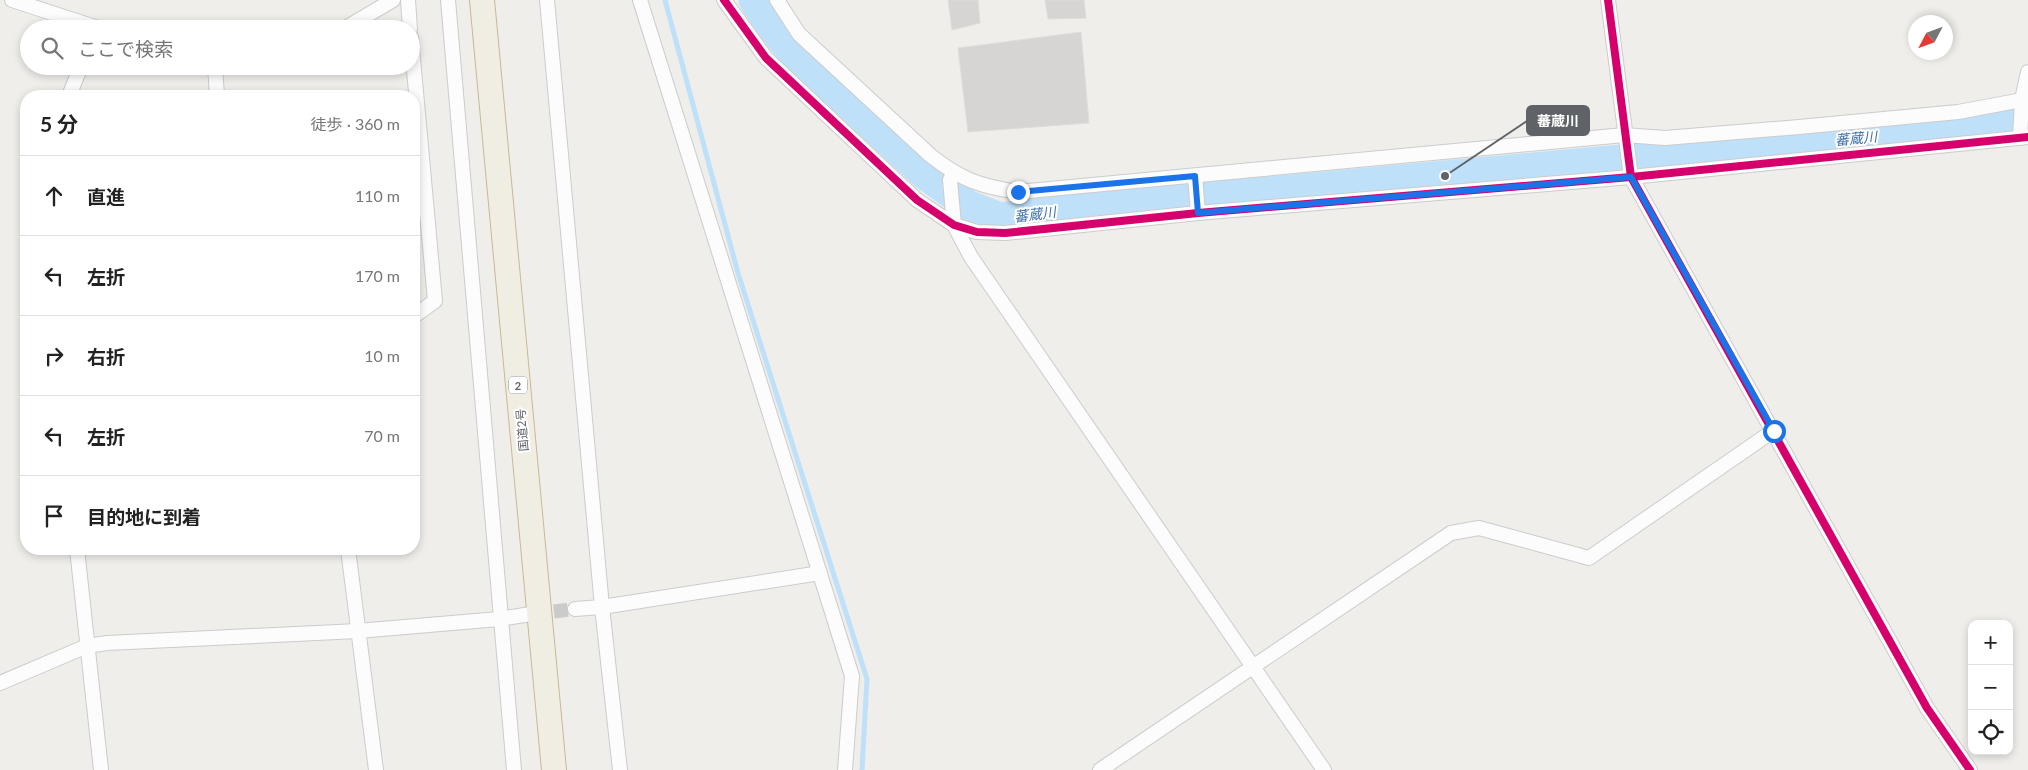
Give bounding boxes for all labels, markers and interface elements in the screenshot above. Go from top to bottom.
north arrow [1908,15,1953,60]
search box [20,20,420,75]
icon: search [38,34,66,62]
text: ここで検索 [78,37,173,60]
callout: 蕃蔵川 [1527,106,1589,135]
text: 5 分 [40,111,78,136]
text: 蕃蔵川 [1537,112,1579,129]
text: 徒歩 · 360 m [311,114,400,133]
water label: 蕃蔵川 [1834,128,1880,148]
route end [1007,181,1030,204]
icon: ahead [40,182,68,210]
text: 直進 [87,185,125,208]
text: 110 m [355,186,400,205]
water label: 蕃蔵川 [1013,203,1059,225]
icon: left [40,262,68,290]
text: 左折 [87,265,125,288]
text: 170 m [355,266,400,285]
icon: right [40,342,68,370]
text: 右折 [87,345,125,368]
text: 10 m [364,346,400,365]
road number: 2 [509,376,527,394]
street label: 国道2号 [513,408,531,452]
route start [1763,420,1786,443]
icon: left [40,422,68,450]
text: 左折 [87,425,125,448]
text: 70 m [364,426,400,445]
icon: arrive [40,502,68,530]
text: 目的地に到着 [87,505,201,528]
map controls [1968,620,2013,755]
button: + [1968,620,2013,665]
button: − [1968,665,2013,710]
button: locate [1968,710,2013,755]

